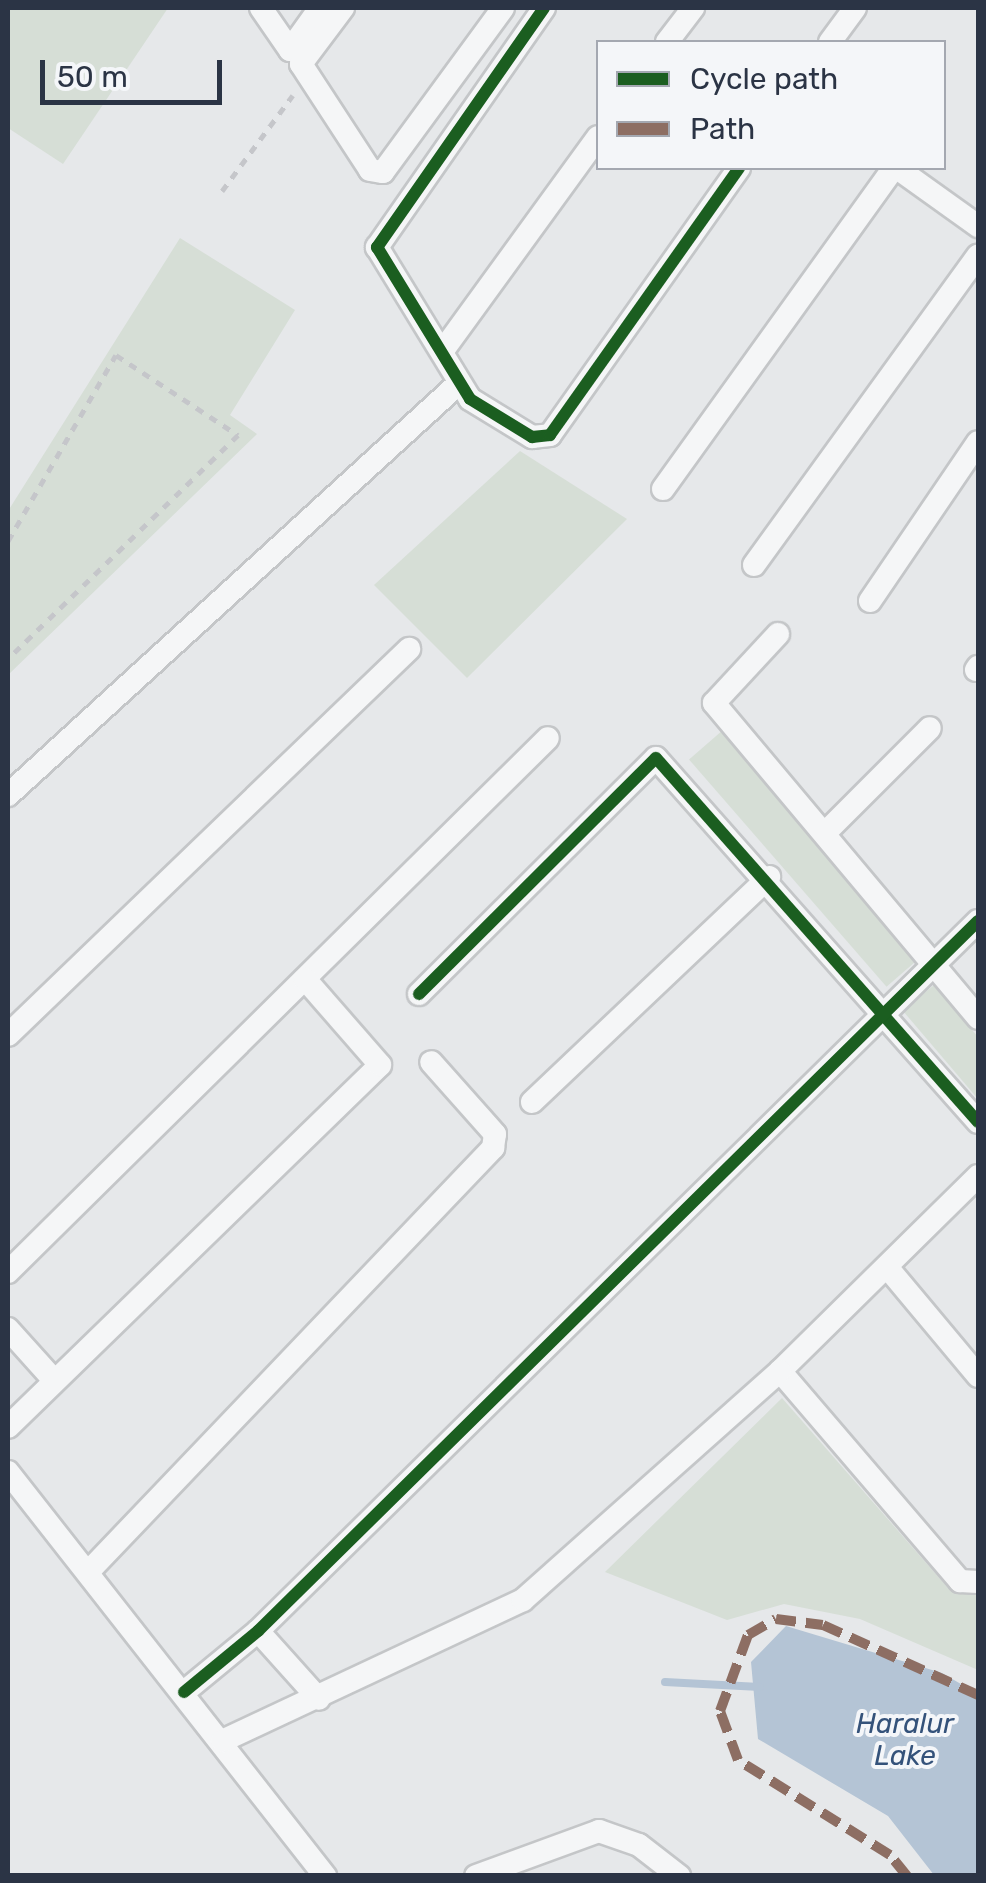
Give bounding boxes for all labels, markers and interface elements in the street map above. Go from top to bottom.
scale bar [45,40,228,102]
legend [596,40,946,170]
text: 50 m [57,59,128,95]
text: Cycle path [690,61,838,97]
text: Path [690,111,755,147]
water label: Haralur Lake [856,1707,954,1773]

